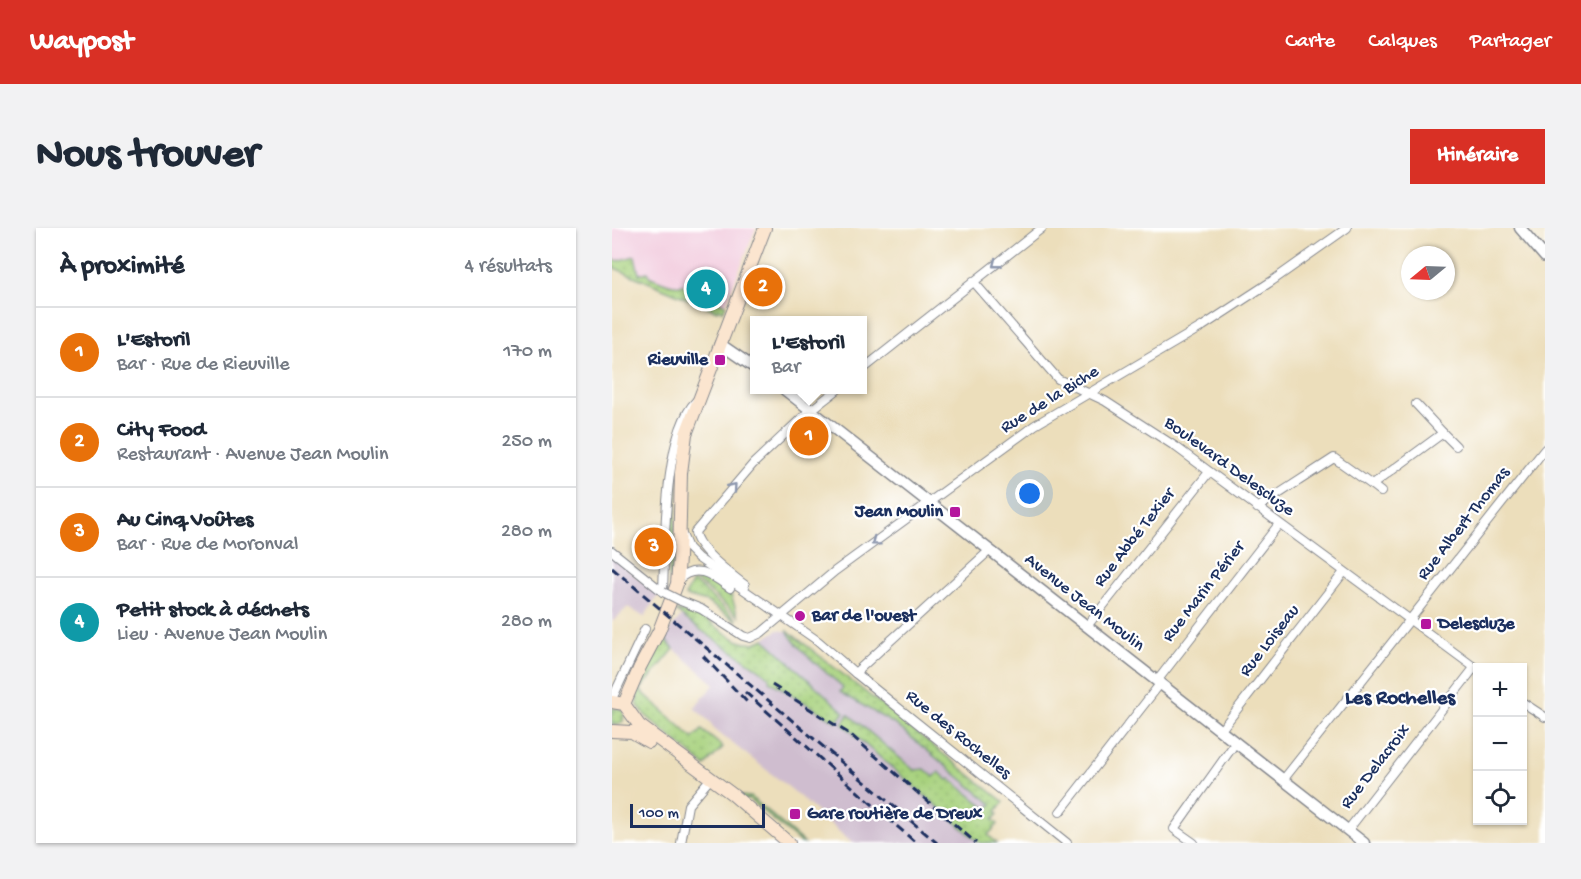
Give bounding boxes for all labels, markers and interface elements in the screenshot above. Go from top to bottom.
text: Waypost [30,26,133,59]
text: Carte [1285,30,1335,55]
text: Calques [1368,30,1437,55]
text: Partager [1470,30,1551,55]
button: Itinéraire [1410,129,1545,184]
text: Nous trouver [36,132,259,181]
north arrow [1401,246,1455,300]
text: À proximité [60,252,184,283]
text: 4 résultats [464,256,552,279]
one-way arrow [992,256,1003,267]
pin: 2 [744,264,782,310]
pin: 4 [686,266,725,312]
popup [750,316,867,394]
text: L'Estoril [117,328,190,354]
text: L'Estoril [772,331,845,357]
text: 1 [75,341,84,364]
text: 170 m [503,341,552,364]
place label: Rieuville [647,350,709,371]
marker: Rieuville [713,353,727,367]
text: Bar · Rue de Rieuville [117,354,290,377]
text: Bar [772,357,800,380]
street label: Rue de la Biche [997,361,1104,439]
street label: Boulevard Delescluze [1159,412,1299,522]
pin: 1 [790,414,828,458]
text: City Food [117,418,206,444]
text: 2 [75,431,84,454]
text: 250 m [501,431,552,454]
text: Restaurant · Avenue Jean Moulin [117,444,388,467]
street label: Rue Albert Thomas [1413,462,1516,585]
your location [1015,479,1044,508]
street label: Rue Abbé Texier [1090,483,1181,592]
one-way arrow [726,484,737,494]
place label: Jean Moulin [854,502,943,523]
marker: Jean Moulin [948,505,962,519]
text: Au Cinq Voûtes [117,508,253,534]
text: 3 [74,521,85,544]
text: 280 m [501,521,552,544]
pin: 3 [634,524,674,570]
text: Bar · Rue de Moronval [117,534,298,557]
one-way arrow [871,535,882,546]
street label: Rue Marin Périer [1158,536,1251,647]
street label: Avenue Jean Moulin [1020,550,1149,657]
text: Petit stock à déchets [117,598,309,624]
street label: Rue Loiseau [1235,600,1305,681]
place label: Bar de l'ouest [811,606,917,627]
marker: Bar de l'ouest [793,609,807,623]
text: 4 [75,611,84,634]
text: 280 m [501,611,552,634]
place label: Delescluze [1436,614,1515,635]
marker: Delescluze [1419,617,1433,631]
text: Lieu · Avenue Jean Moulin [117,624,327,647]
map controls [1473,663,1527,825]
button: + [1473,663,1527,717]
street label: Rue des Rochelles [901,686,1016,785]
district label: Les Rochelles [1345,687,1456,712]
button: − [1473,717,1527,771]
street label: Rue Delacroix [1336,720,1416,814]
button: locate [1473,771,1527,825]
scale bar [630,801,765,828]
place label: Gare routière de Dreux [807,804,983,825]
text: 100 m [639,805,679,824]
marker: Gare routière de Dreux [788,807,802,821]

